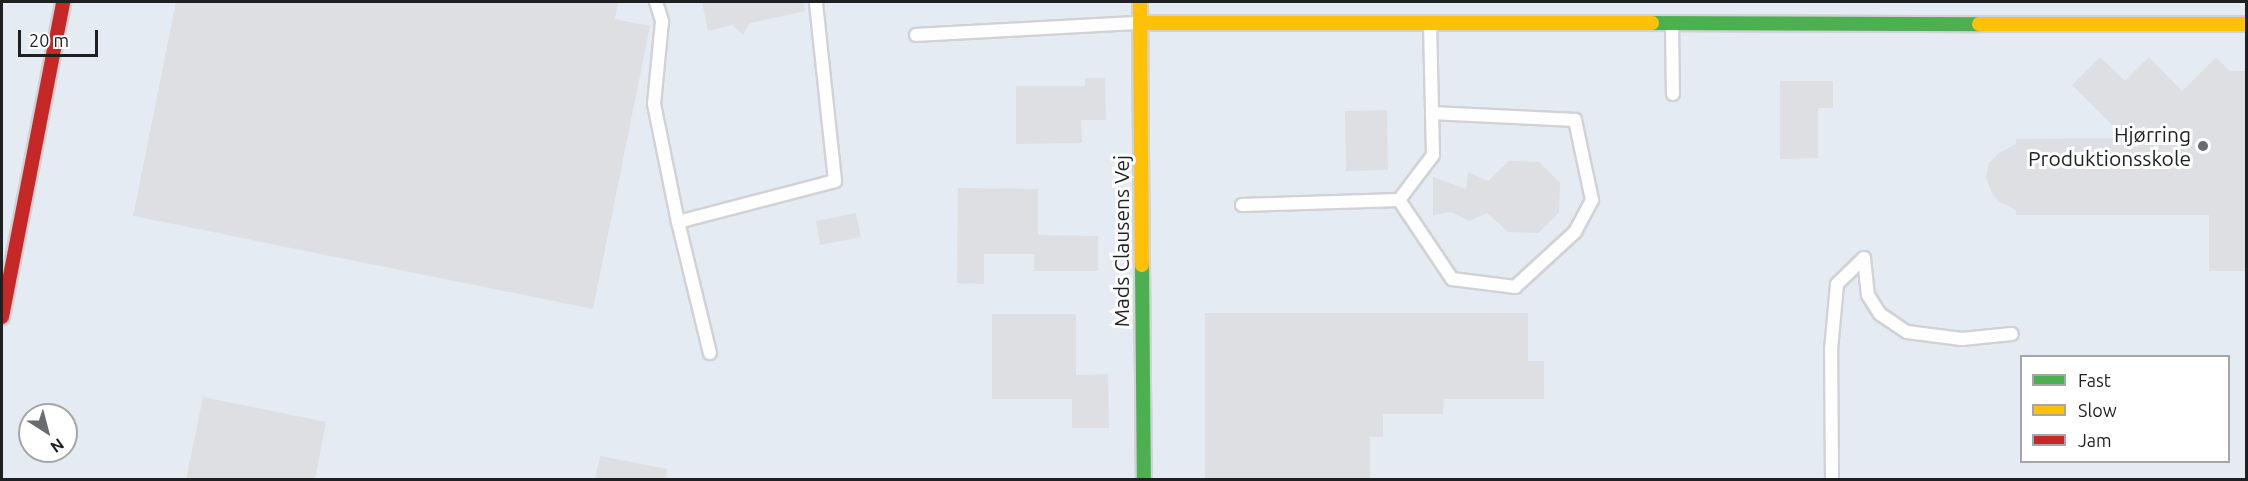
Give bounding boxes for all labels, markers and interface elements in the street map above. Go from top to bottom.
scale bar [21,18,100,56]
text: 20 m [29,30,69,50]
place label: Hjørring Produktionsskole [2028,121,2191,171]
marker: Hjørring Produktionsskole [2196,139,2210,153]
street label: Mads Clausens Vej [1108,155,1134,327]
legend [2020,355,2230,463]
text: Fast [2078,370,2111,390]
text: Slow [2078,400,2117,420]
north arrow [18,403,78,463]
text: Jam [2078,430,2112,450]
text: N [47,435,68,457]

